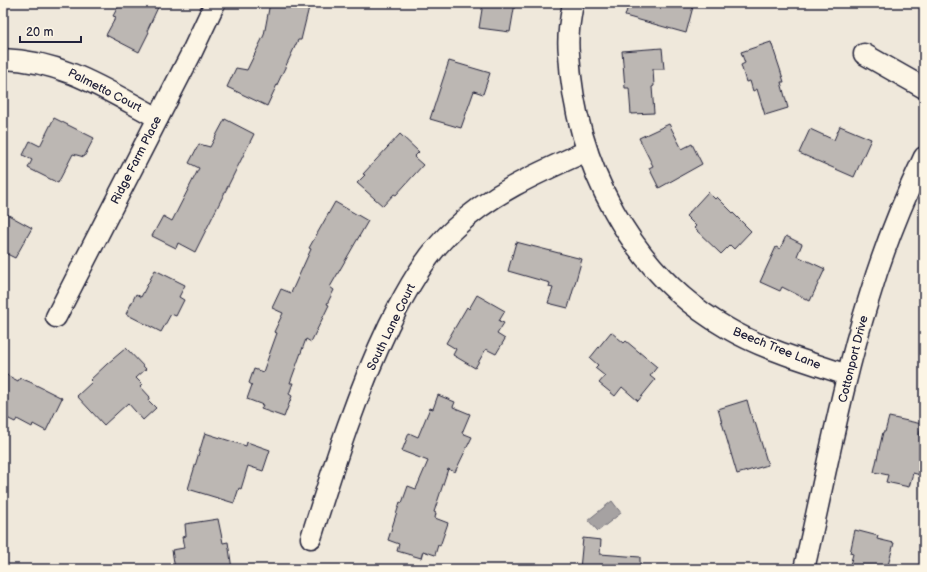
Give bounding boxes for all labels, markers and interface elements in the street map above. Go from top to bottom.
scale bar [20,18,81,44]
text: 20 m [26,25,53,40]
street label: Palmetto Court [65,65,144,116]
street label: Ridge Farm Place [108,114,165,207]
street label: South Lane Court [364,281,419,373]
street label: Cottonport Drive [835,314,872,404]
street label: Beech Tree Lane [731,324,823,373]

